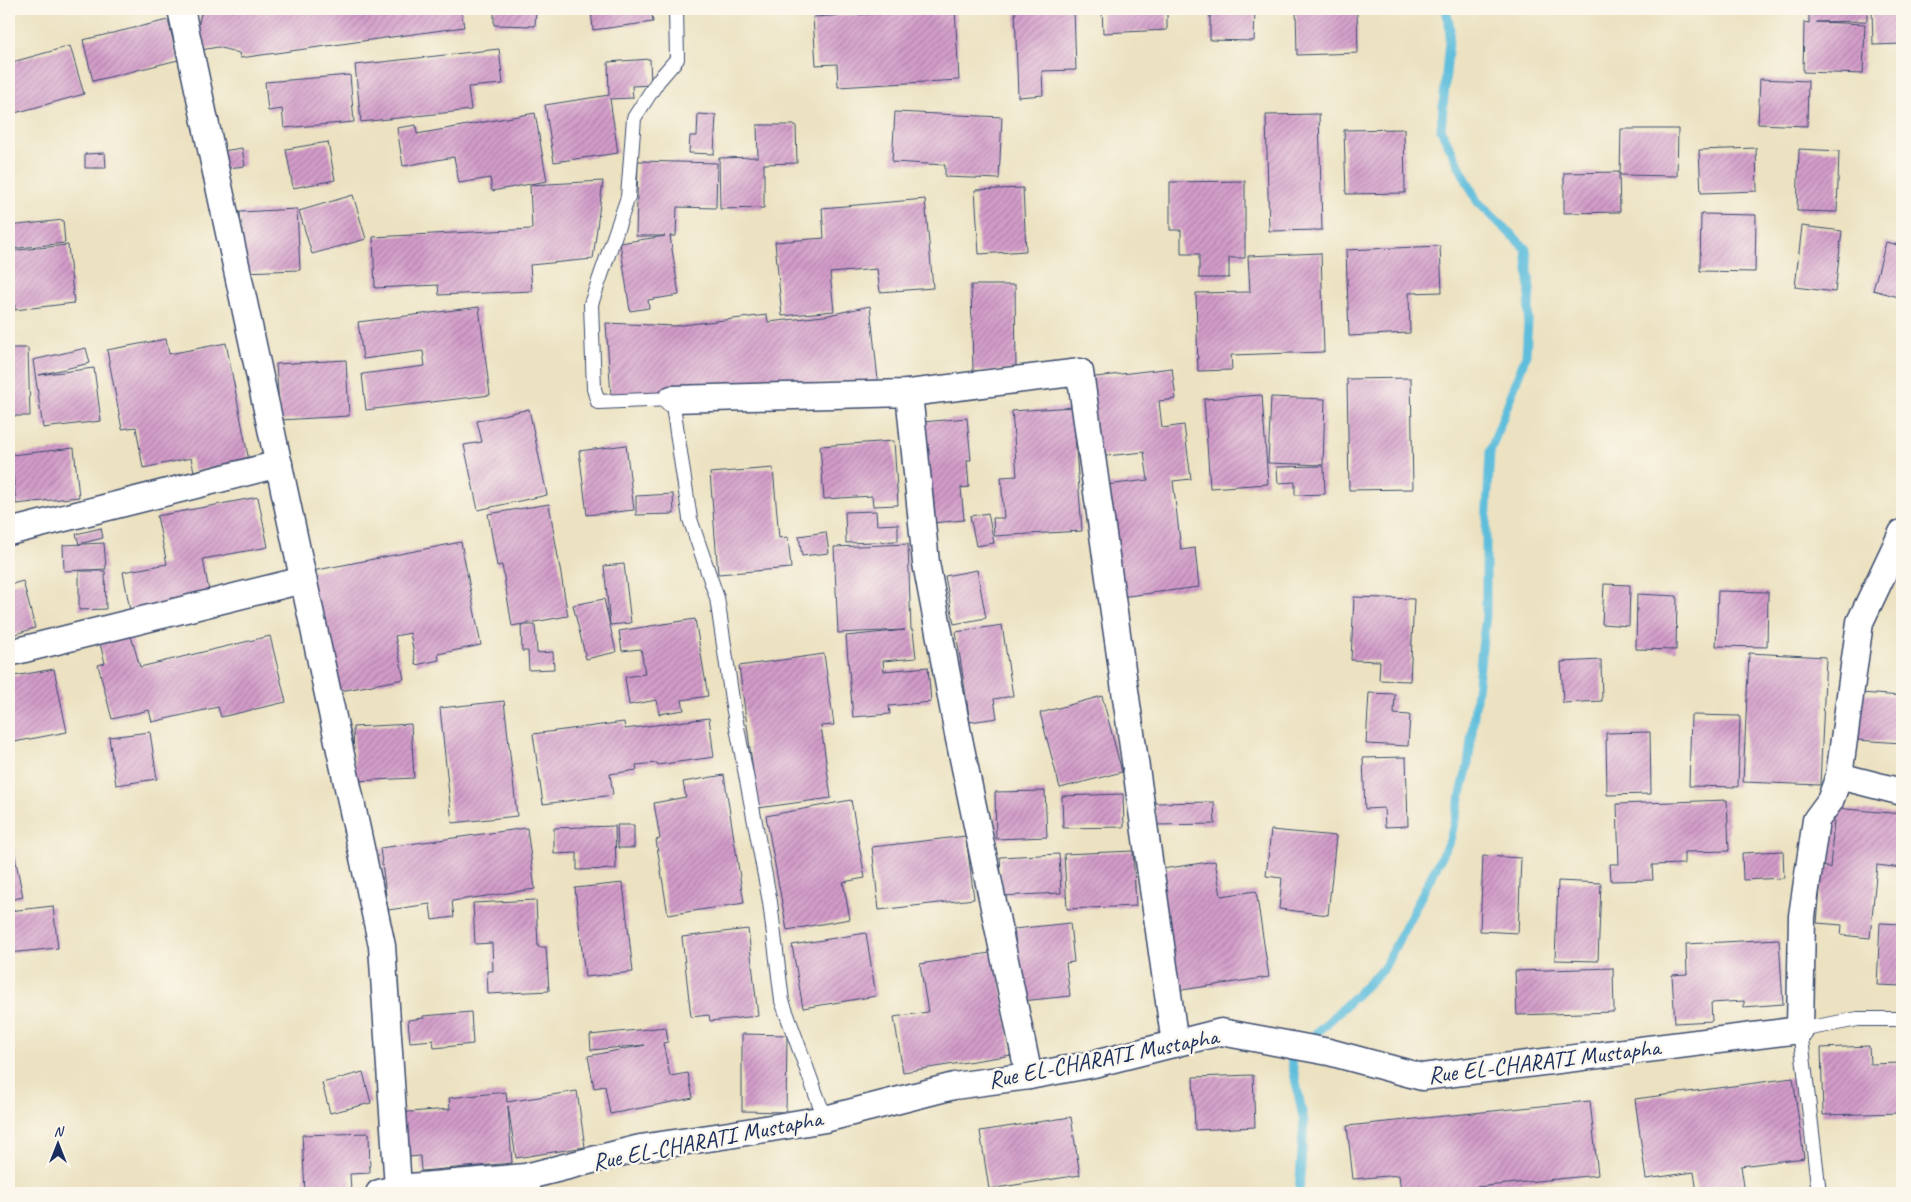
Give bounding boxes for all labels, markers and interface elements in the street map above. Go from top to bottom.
street label: Rue EL-CHARATI Mustapha [986,1021,1223,1095]
street label: Rue EL-CHARATI Mustapha [1426,1032,1664,1090]
street label: Rue EL-CHARATI Mustapha [590,1103,827,1177]
north arrow [32,1120,82,1170]
text: N [54,1123,65,1140]

